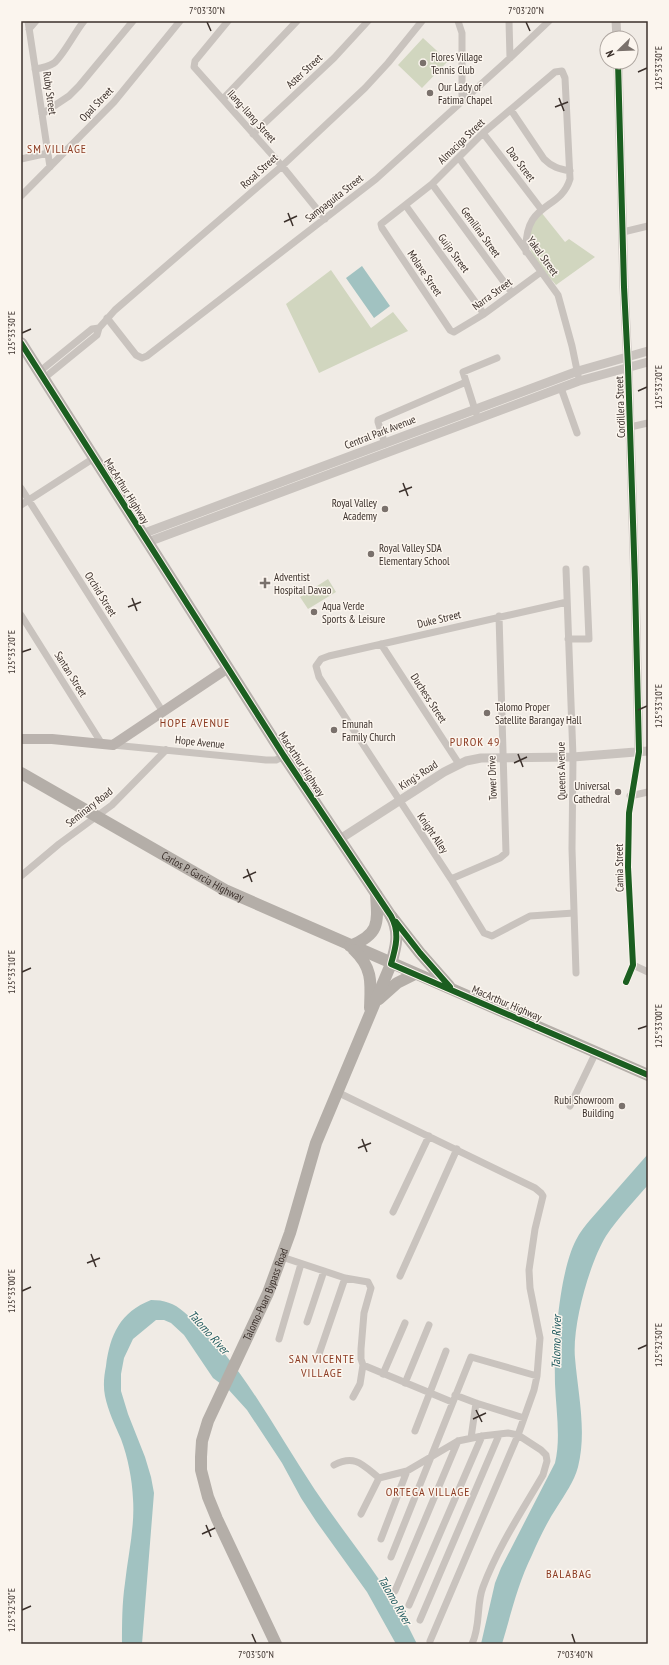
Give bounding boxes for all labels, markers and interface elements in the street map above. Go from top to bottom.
text: 7°03'30"N [189,4,225,17]
text: 7°03'20"N [508,4,544,17]
north arrow [599,30,639,70]
text: 125°33'30"E [652,46,665,90]
text: N [602,48,617,59]
place label: Flores Village Tennis Club [431,50,483,77]
street label: Aster Street [283,51,325,91]
marker: Flores Village Tennis Club [418,58,428,68]
street label: Ruby Street [40,70,60,116]
place label: Our Lady of Fatima Chapel [438,80,493,107]
street label: Opal Street [76,84,116,124]
street label: Ilang-Ilang Street [225,87,279,145]
marker: Our Lady of Fatima Chapel [425,88,435,98]
street label: Almaciga Street [435,115,487,167]
district label: SM VILLAGE [27,141,87,156]
street label: Dao Street [503,144,539,184]
street label: Rosal Street [237,151,281,191]
street label: Sampaguita Street [302,171,366,225]
street label: Gemilina Street [458,204,504,260]
street label: Guijo Street [435,231,473,275]
street label: Yakal Street [524,234,562,278]
street label: Molave Street [404,247,446,299]
street label: Narra Street [469,275,515,313]
text: 125°33'30"E [5,311,18,355]
text: 125°33'20"E [652,365,665,409]
street label: Cordillera Street [612,376,628,438]
street label: Central Park Avenue [342,412,418,452]
street label: MacArthur Highway [101,456,153,527]
place label: Royal Valley Academy [332,496,378,523]
marker: Royal Valley Academy [380,504,390,514]
place label: Royal Valley SDA Elementary School [379,541,450,568]
marker: Royal Valley SDA Elementary School [366,549,376,559]
street label: Orchid Street [82,569,120,619]
place label: Adventist Hospital Davao [274,570,332,597]
marker: Adventist Hospital Davao [259,577,271,589]
place label: Aqua Verde Sports & Leisure [322,599,386,626]
marker: Aqua Verde Sports & Leisure [309,607,319,617]
street label: Duke Street [416,607,462,631]
text: 125°33'20"E [5,630,18,674]
street label: Santan Street [51,649,91,699]
street label: Duchess Street [408,671,450,725]
text: 125°33'10"E [652,684,665,728]
place label: Talomo Proper Satellite Barangay Hall [495,700,582,727]
marker: Talomo Proper Satellite Barangay Hall [482,708,492,718]
district label: HOPE AVENUE [160,715,230,730]
place label: Emunah Family Church [342,717,396,744]
marker: Emunah Family Church [329,725,339,735]
street label: MacArthur Highway [276,729,329,800]
street label: Hope Avenue [174,732,226,752]
district label: PUROK 49 [450,734,500,749]
street label: Queens Avenue [553,741,569,800]
street label: Tower Drive [484,755,500,801]
street label: King's Road [396,757,440,793]
place label: Universal Cathedral [574,779,610,806]
street label: Seminary Road [63,784,116,830]
marker: Universal Cathedral [613,787,623,797]
street label: Knight Alley [414,810,452,857]
street label: Camia Street [612,844,626,892]
street label: Carlos P. Garcia Highway [159,848,247,905]
text: 125°33'10"E [5,950,18,994]
street label: MacArthur Highway [470,982,545,1024]
text: 125°33'00"E [652,1004,665,1048]
place label: Rubi Showroom Building [554,1093,614,1120]
marker: Rubi Showroom Building [617,1101,627,1111]
street label: Talomo-Puan Bypass Road [240,1246,291,1343]
text: 125°33'00"E [5,1269,18,1313]
water label: Talomo River [185,1307,234,1358]
water label: Talomo River [548,1313,564,1369]
text: 125°32'50"E [652,1323,665,1367]
district label: SAN VICENTE VILLAGE [289,1351,355,1380]
district label: ORTEGA VILLAGE [386,1484,470,1499]
district label: BALABAG [546,1566,592,1581]
water label: Talomo River [375,1573,416,1629]
text: 125°32'50"E [5,1588,18,1632]
text: 7°03'50"N [238,1648,274,1661]
text: 7°03'40"N [557,1648,593,1661]

